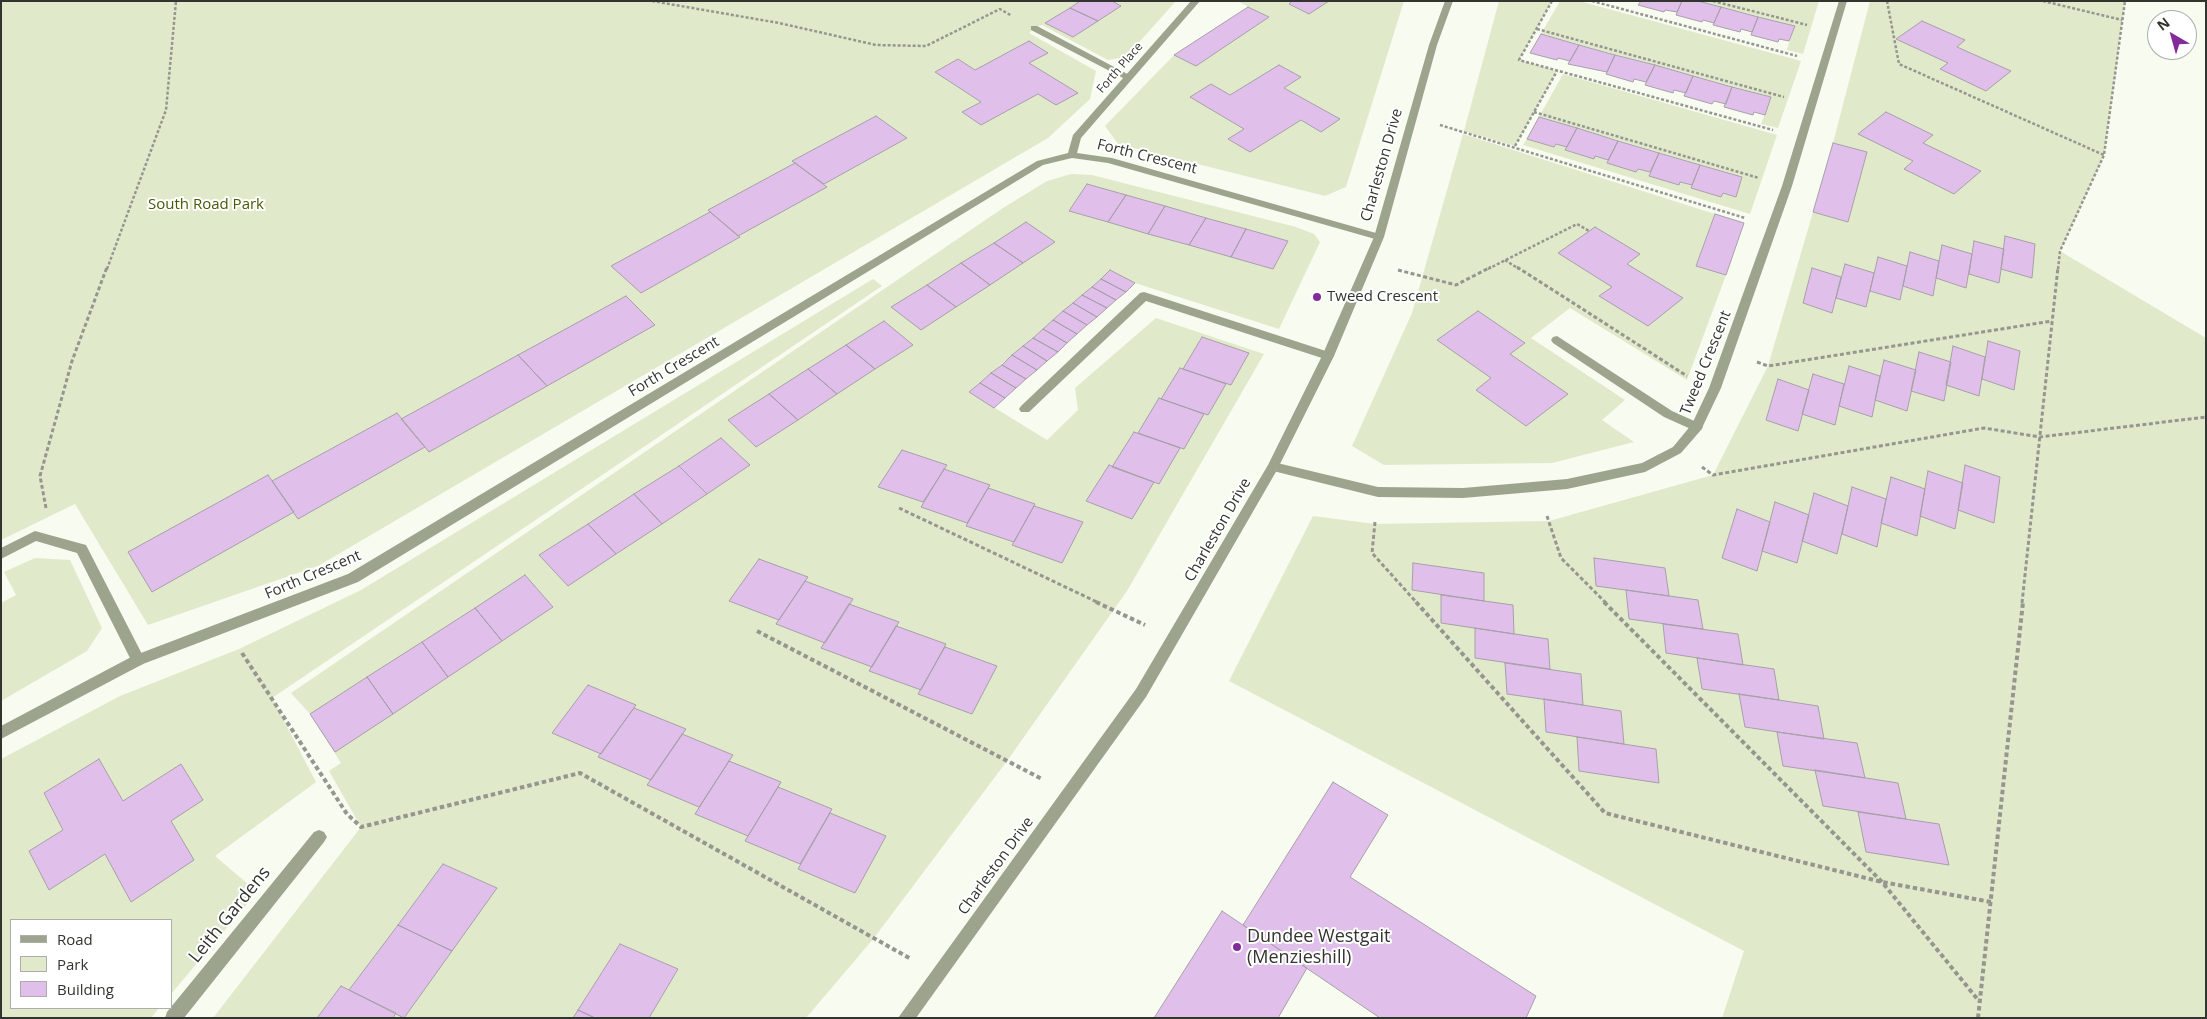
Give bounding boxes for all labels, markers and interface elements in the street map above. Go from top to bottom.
north arrow [2147,10,2197,60]
text: N [2153,13,2173,35]
street label: Forth Place [1094,40,1146,96]
street label: Charleston Drive [1357,106,1407,224]
street label: Forth Crescent [1095,136,1199,178]
park label: South Road Park [148,196,264,214]
place label: Tweed Crescent [1327,288,1438,306]
marker: Tweed Crescent [1311,291,1323,303]
street label: Tweed Crescent [1677,308,1735,418]
street label: Forth Crescent [625,333,723,401]
street label: Charleston Drive [1181,475,1255,585]
street label: Forth Crescent [262,547,364,603]
street label: Charleston Drive [954,814,1038,918]
street label: Leith Gardens [185,863,275,967]
legend [10,919,172,1009]
place label: Dundee Westgait (Menzieshill) [1247,926,1390,969]
text: Road [57,929,93,949]
marker: Dundee Westgait (Menzieshill) [1231,941,1243,953]
text: Park [57,954,88,974]
text: Building [57,979,114,999]

